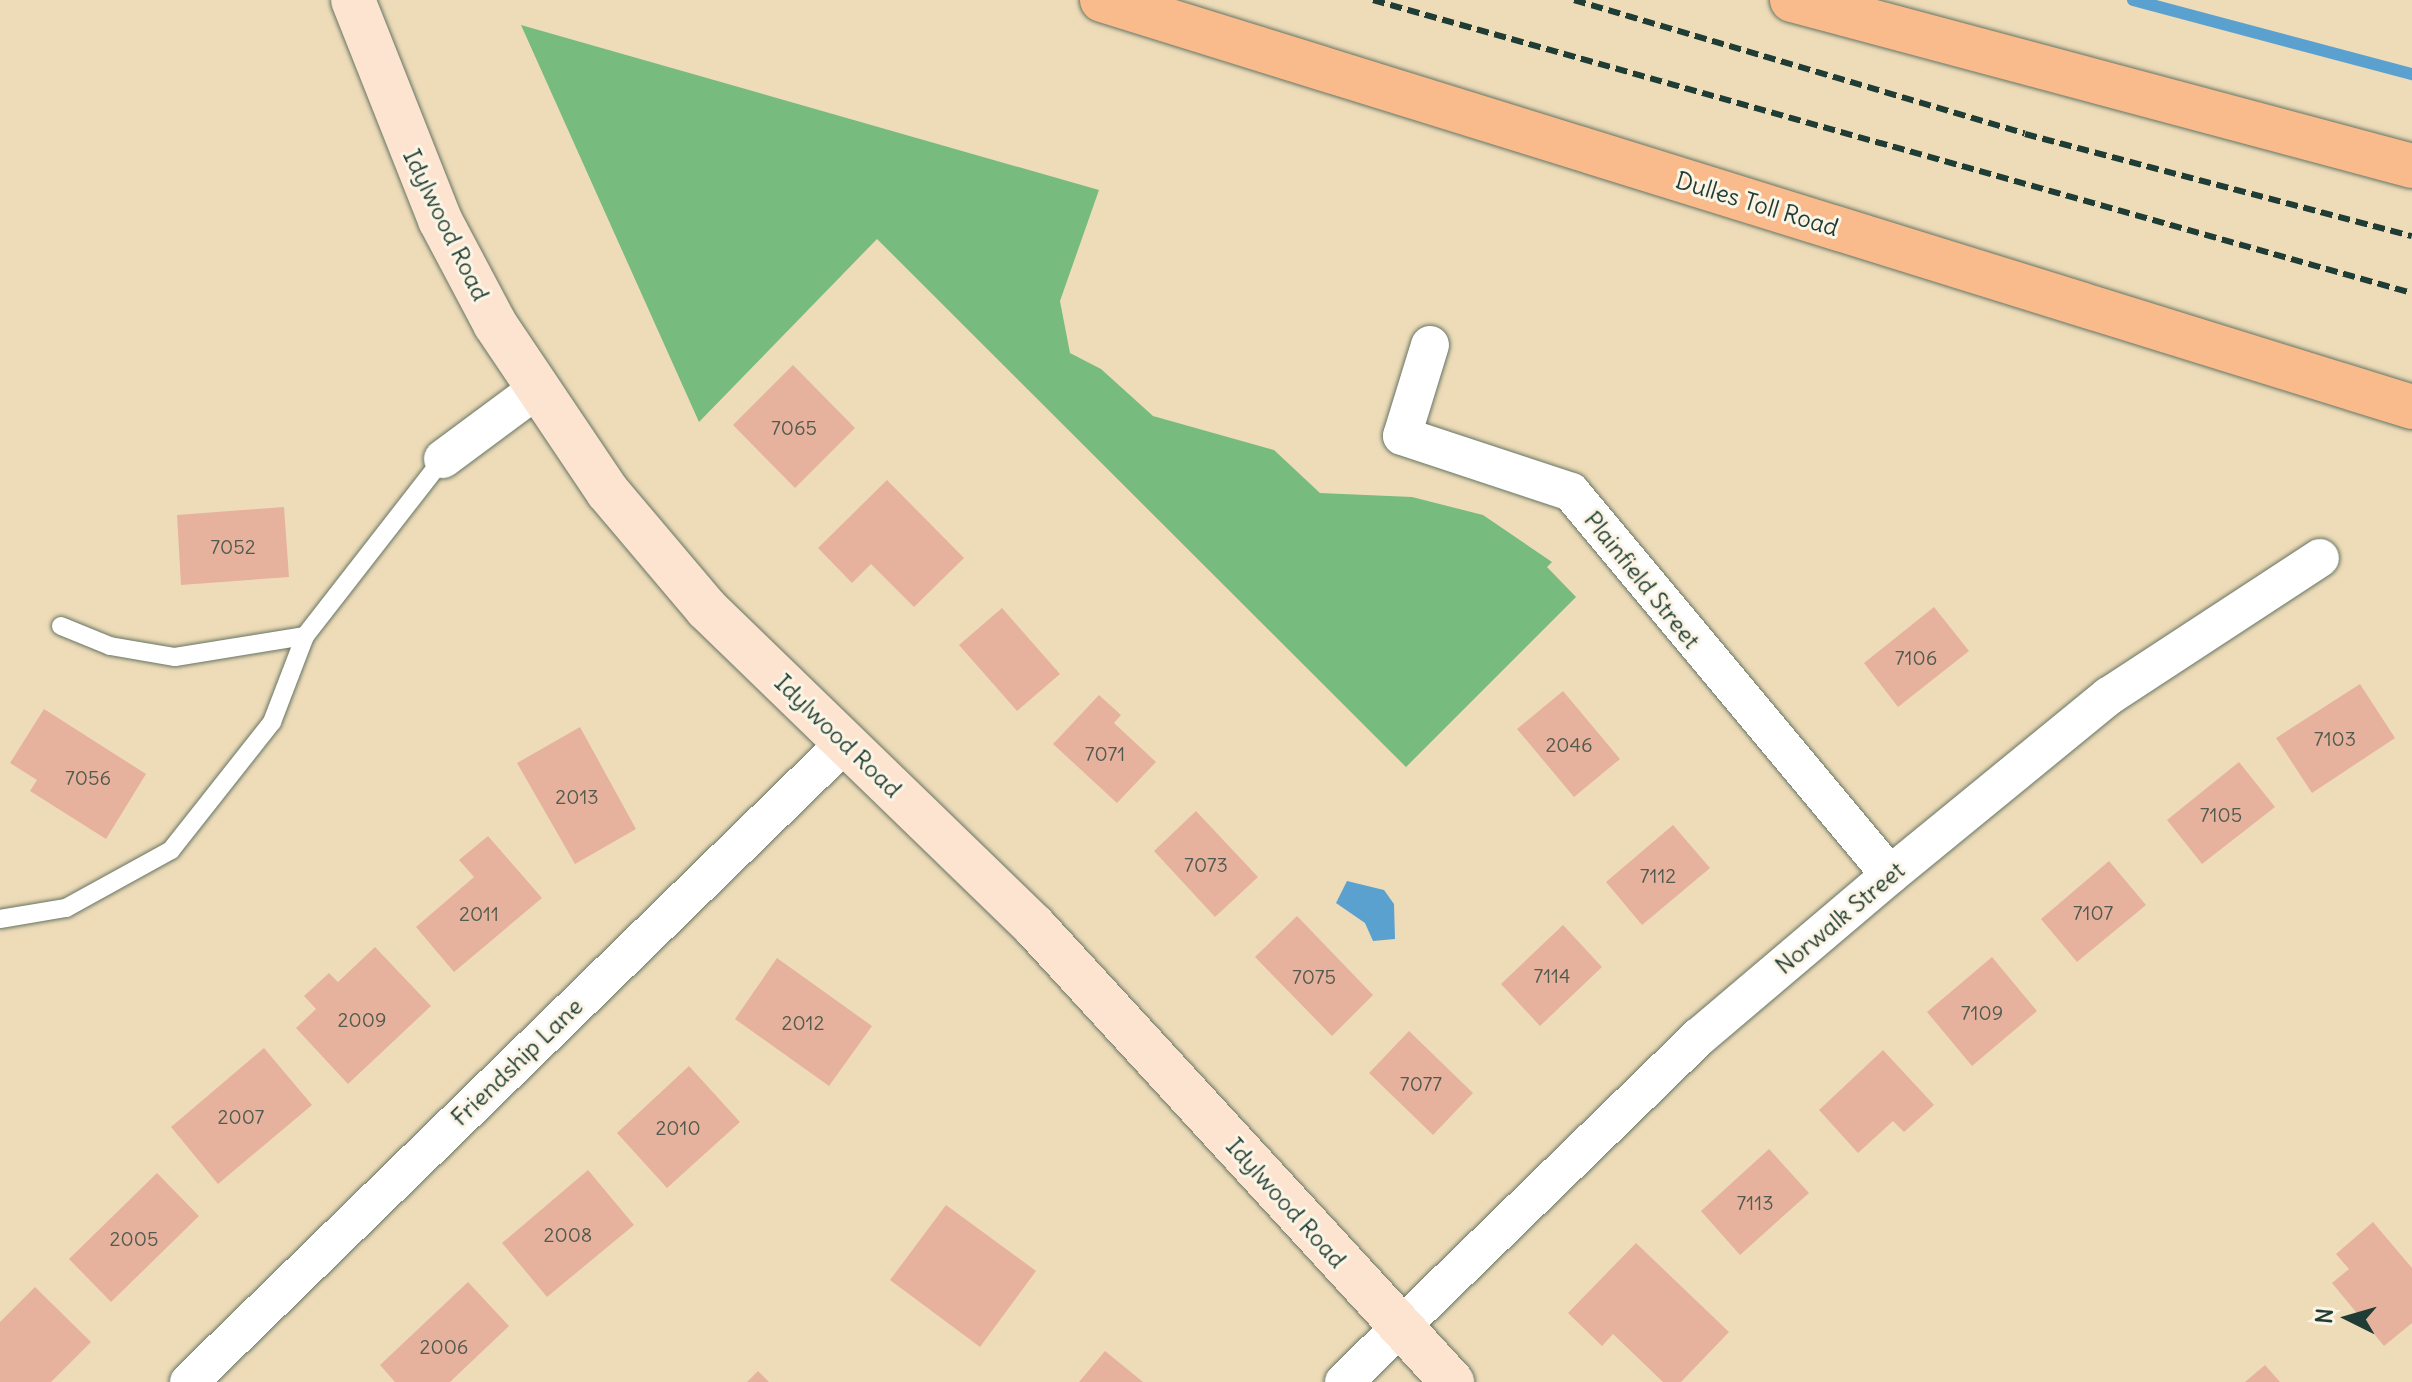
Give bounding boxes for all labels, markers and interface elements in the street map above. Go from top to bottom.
street label: Idylwood Road [397,145,495,305]
street label: Dulles Toll Road [1672,166,1842,242]
house number: 7065 [771,415,817,439]
street label: Plainfield Street [1578,506,1706,654]
house number: 7052 [210,534,256,558]
house number: 7106 [1895,645,1937,669]
street label: Idylwood Road [769,668,907,804]
house number: 7103 [2314,726,2356,750]
house number: 2046 [1545,732,1593,756]
house number: 7071 [1085,741,1125,765]
house number: 7056 [65,765,111,789]
house number: 2013 [555,784,599,808]
house number: 7105 [2200,802,2242,826]
house number: 7073 [1184,852,1228,876]
street label: Norwalk Street [1770,856,1910,980]
house number: 7112 [1640,863,1676,887]
house number: 7107 [2073,900,2113,924]
house number: 2011 [459,901,499,925]
house number: 7114 [1533,963,1571,987]
house number: 7075 [1292,964,1336,988]
street label: Friendship Lane [445,992,589,1132]
house number: 7109 [1961,1000,2003,1024]
house number: 2009 [338,1007,386,1031]
house number: 2012 [781,1010,825,1034]
house number: 7077 [1400,1071,1442,1095]
house number: 2007 [218,1104,264,1128]
house number: 2010 [655,1115,701,1139]
street label: Idylwood Road [1220,1132,1352,1274]
house number: 7113 [1736,1190,1774,1214]
house number: 2008 [544,1222,592,1246]
house number: 2005 [110,1226,158,1250]
north arrow [2308,1278,2388,1358]
text: N [2309,1307,2339,1325]
house number: 2006 [420,1334,468,1358]

